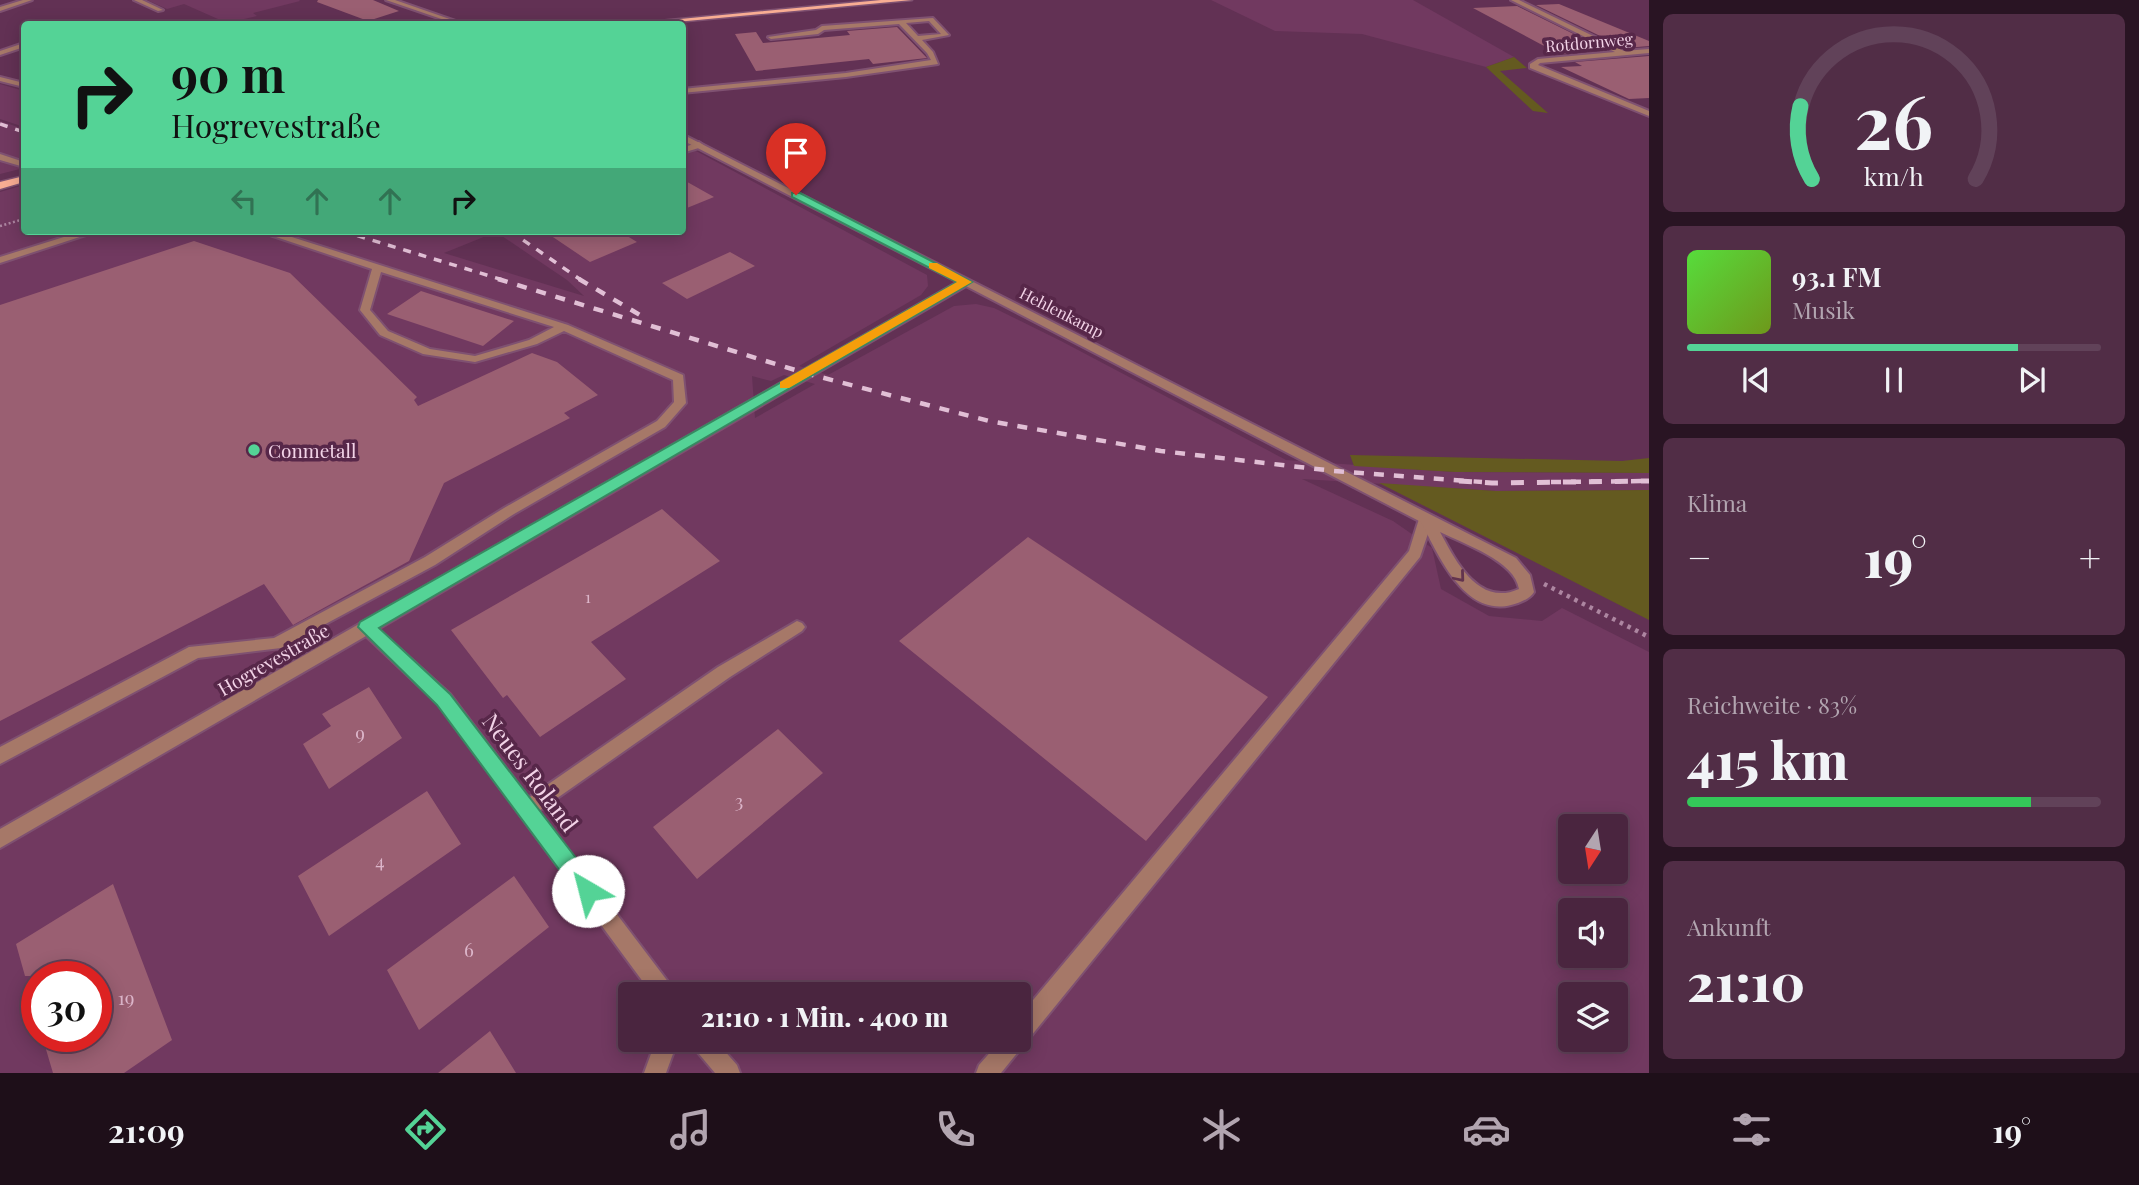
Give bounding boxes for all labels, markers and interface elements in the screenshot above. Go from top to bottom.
street label: Rotdornweg [1544,28,1634,56]
text: 90 m [171,40,285,105]
icon: right [56,49,147,140]
text: 26 [1855,70,1933,167]
text: Hogrevestraße [171,103,381,146]
pin [766,123,826,195]
icon: arrive [777,134,815,172]
text: km/h [1864,159,1924,192]
icon: left [225,182,263,220]
icon: ahead [298,182,336,220]
icon: ahead [371,182,409,220]
icon: right [444,182,482,220]
text: 93.1 FM [1792,259,1882,294]
street label: Hehlenkamp [1016,282,1108,342]
text: Musik [1792,294,1855,325]
icon: previous [1737,361,1775,399]
icon: pause [1875,361,1913,399]
icon: next [2013,361,2051,399]
place label: Conmetall [268,437,357,463]
marker: Conmetall [246,442,262,458]
text: Klima [1687,487,1747,518]
text: 19° [1864,522,1927,591]
text: − [1687,531,1712,582]
text: + [2079,531,2101,582]
one-way arrow [1452,569,1464,582]
house number: 1 [585,586,591,607]
street label: Hogrevestraße [213,617,333,701]
text: Reichweite · 83% [1687,689,1857,720]
street label: Neues Roland [476,706,586,838]
house number: 9 [355,719,365,745]
text: 415 km [1687,724,1848,793]
house number: 3 [735,787,743,813]
north arrow [1558,814,1628,884]
map controls [1558,814,1628,1052]
house number: 4 [375,847,385,873]
position arrow [551,854,625,928]
button: sound [1558,898,1628,968]
text: Ankunft [1687,911,1771,942]
house number: 6 [464,936,474,962]
text: 21:10 [1687,946,1805,1015]
speed limit sign: 30 [21,961,112,1052]
button: layers [1558,982,1628,1052]
house number: 19 [118,984,134,1010]
text: 21:10 · 1 Min. · 400 m [701,999,948,1034]
icon: directions [401,1105,450,1154]
icon: music [666,1105,715,1154]
icon: phone [931,1105,980,1154]
icon: climate [1197,1105,1246,1154]
icon: car [1462,1105,1511,1154]
icon: filters [1727,1105,1776,1154]
text: 21:09 [108,1108,185,1151]
text: 19° [1992,1108,2031,1151]

